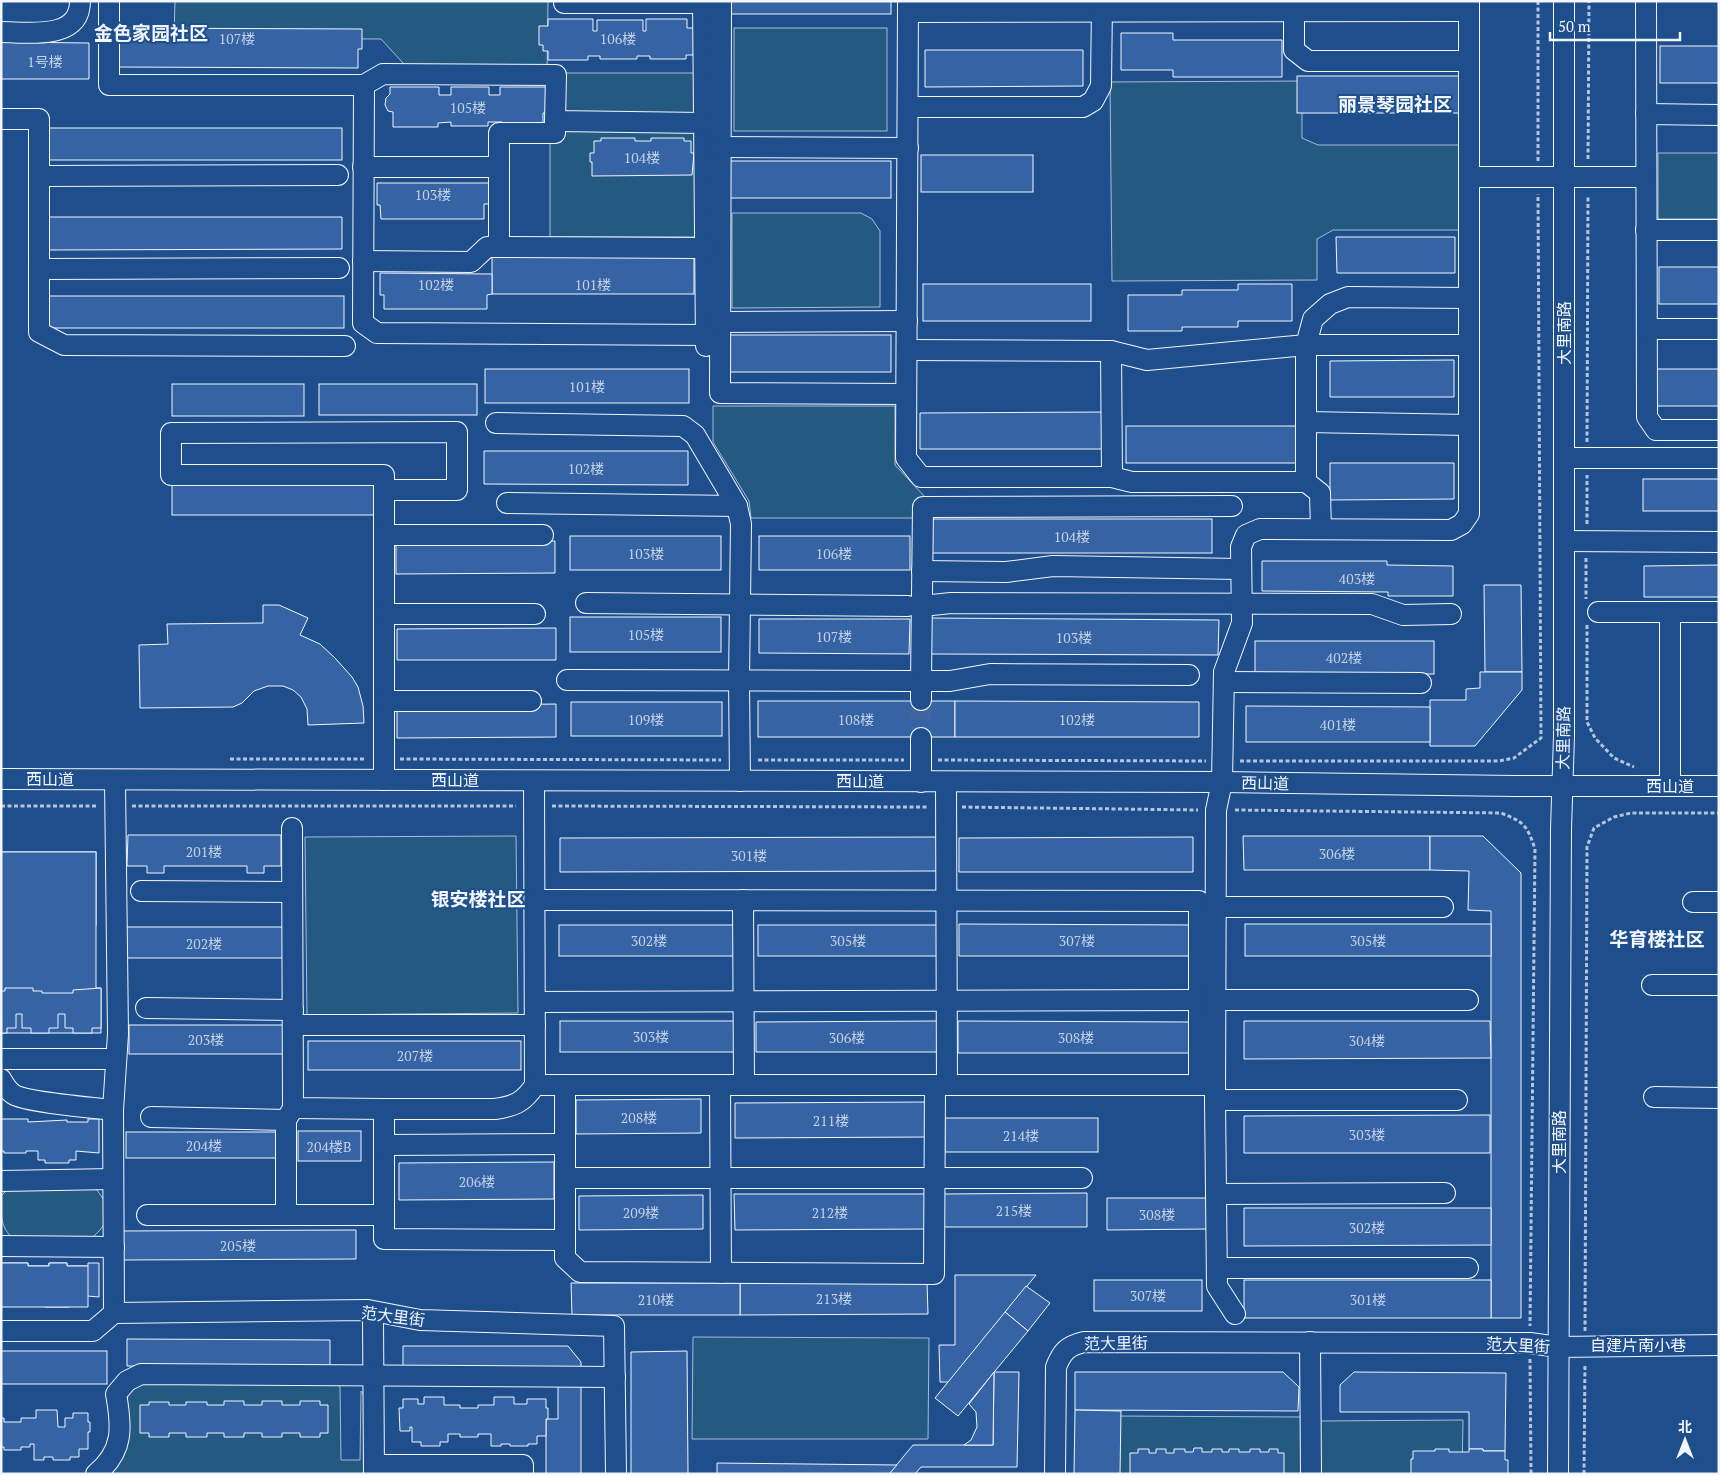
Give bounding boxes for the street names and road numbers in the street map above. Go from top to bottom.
street label: 大里南路 [1553,301,1575,365]
street label: 大里南路 [1551,706,1575,770]
street label: 西山道 [26,768,74,790]
street label: 西山道 [431,769,479,791]
street label: 西山道 [836,770,884,792]
street label: 西山道 [1241,772,1289,794]
street label: 西山道 [1646,775,1694,797]
street label: 大里南路 [1548,1110,1570,1174]
street label: 范大里街 [360,1301,426,1331]
street label: 范大里街 [1084,1331,1148,1355]
street label: 范大里街 [1485,1332,1551,1358]
street label: 自建片南小巷 [1590,1334,1686,1356]

